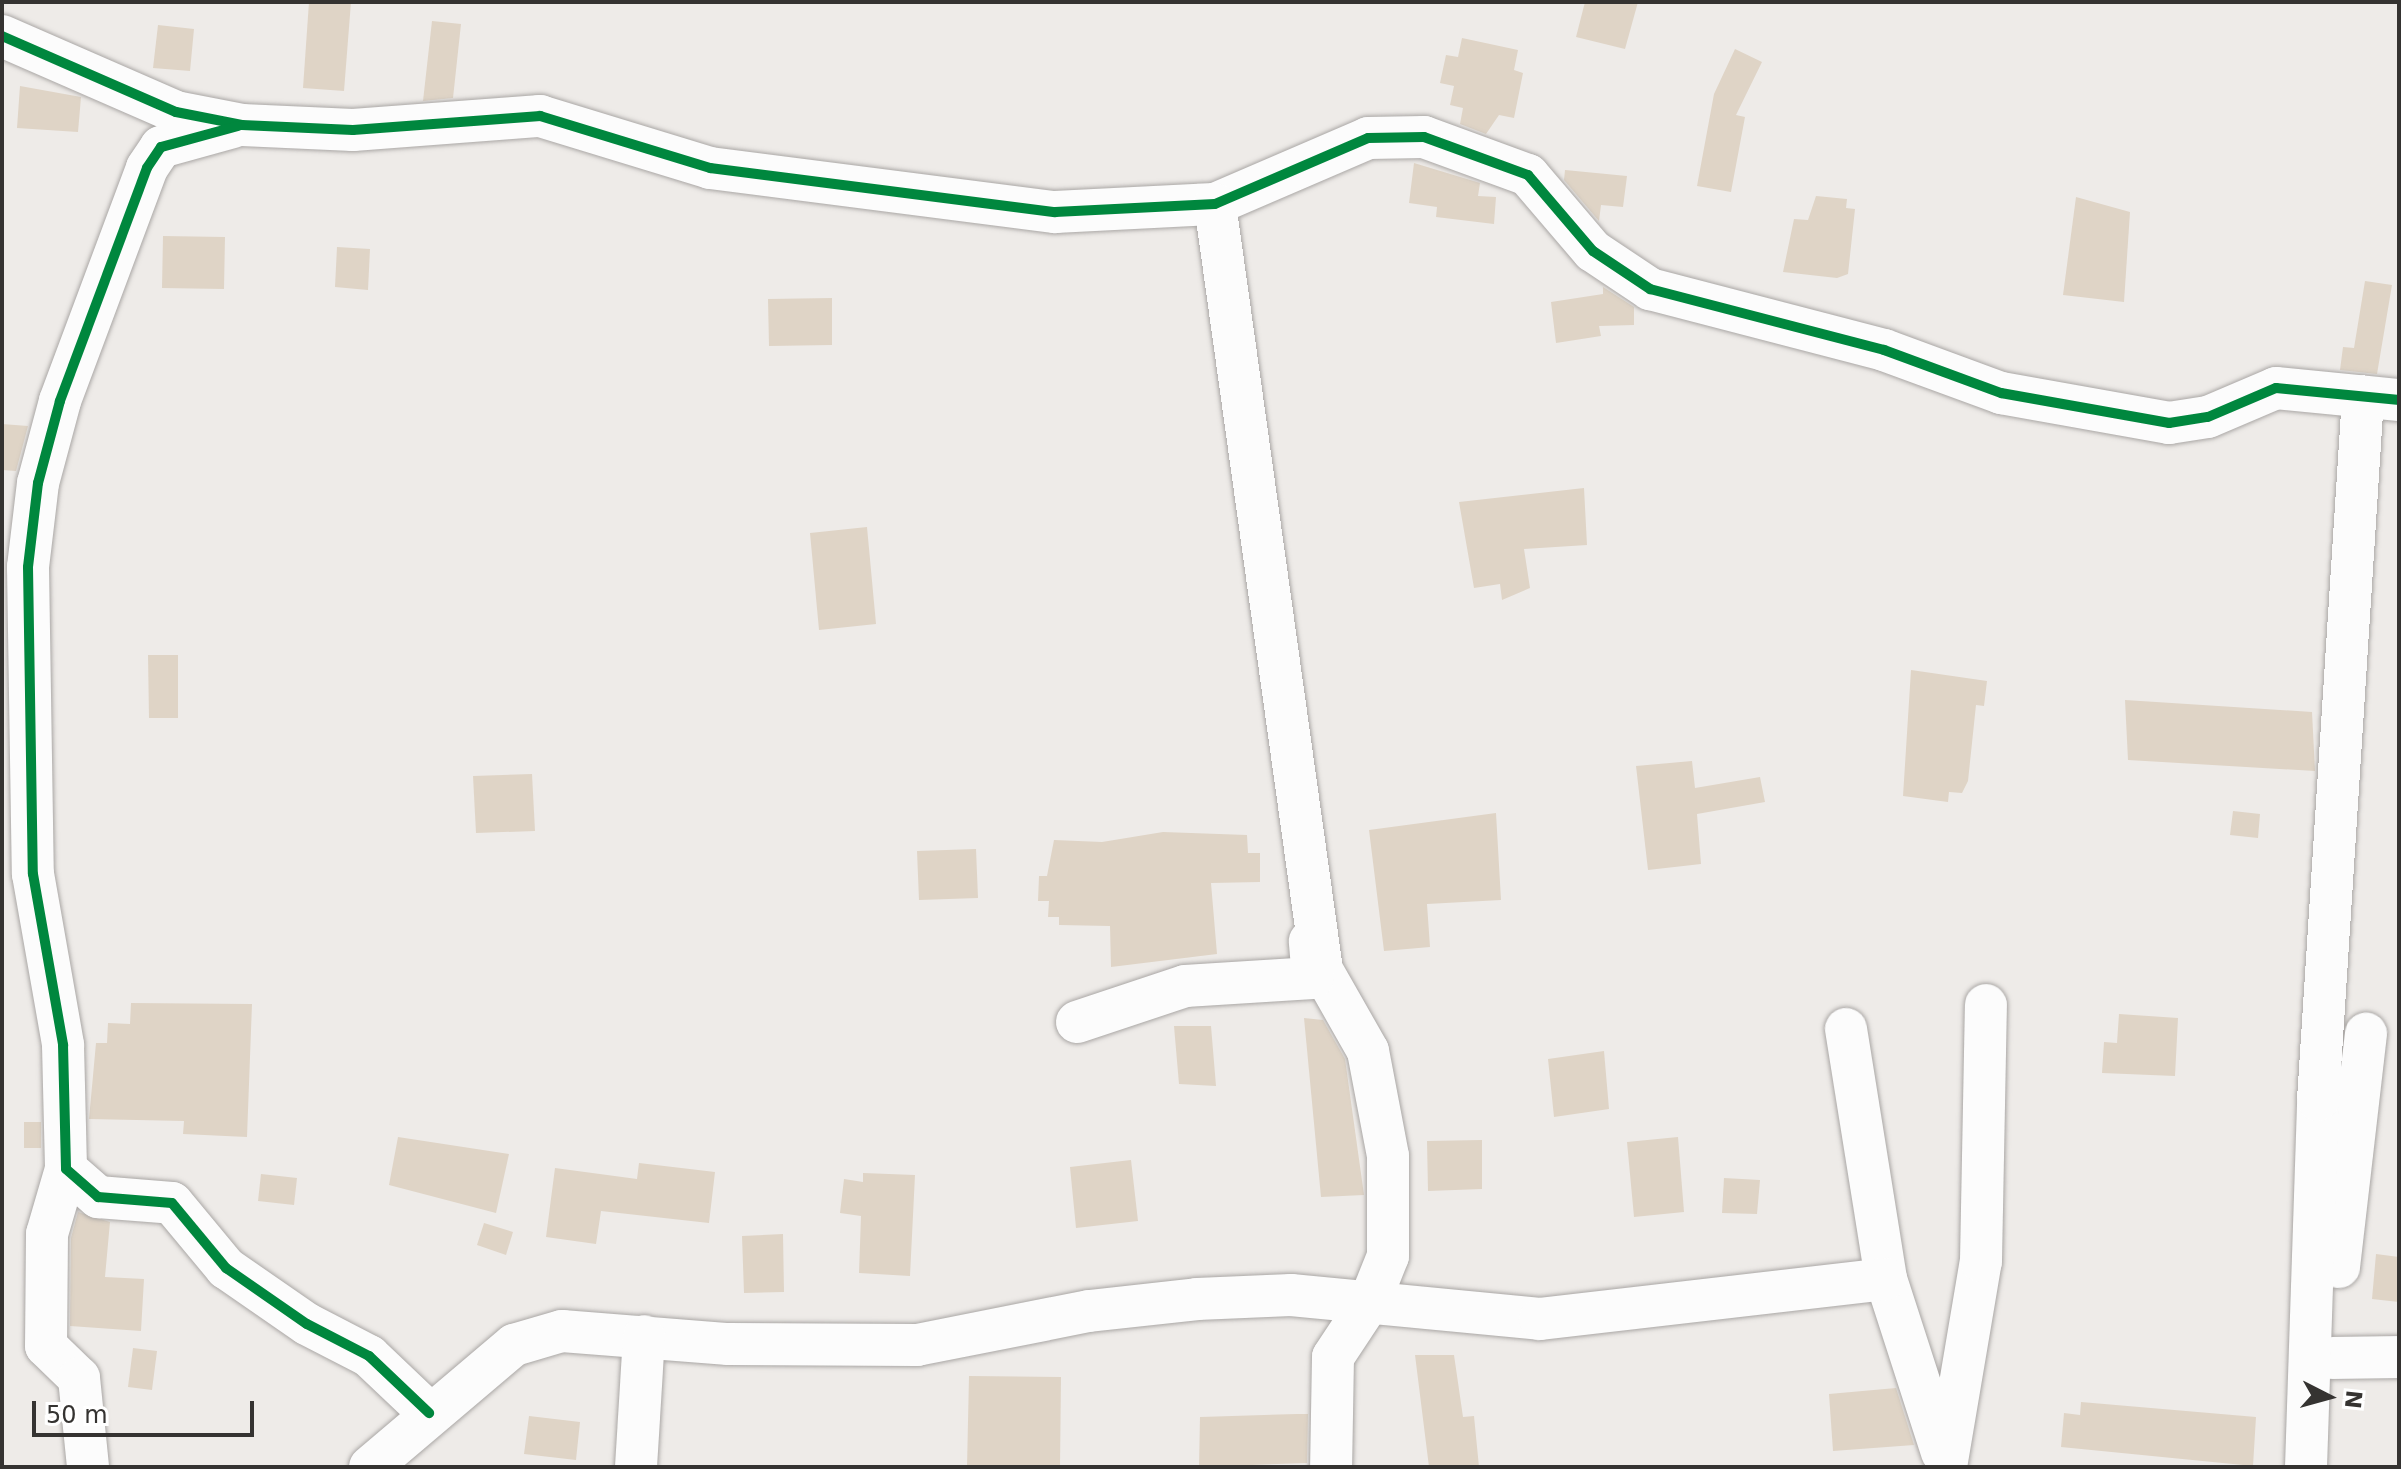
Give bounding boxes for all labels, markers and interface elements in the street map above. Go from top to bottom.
north arrow [2289,1357,2369,1437]
scale bar [36,1385,258,1435]
text: N [2340,1389,2367,1410]
text: 50 m [46,1401,108,1429]

